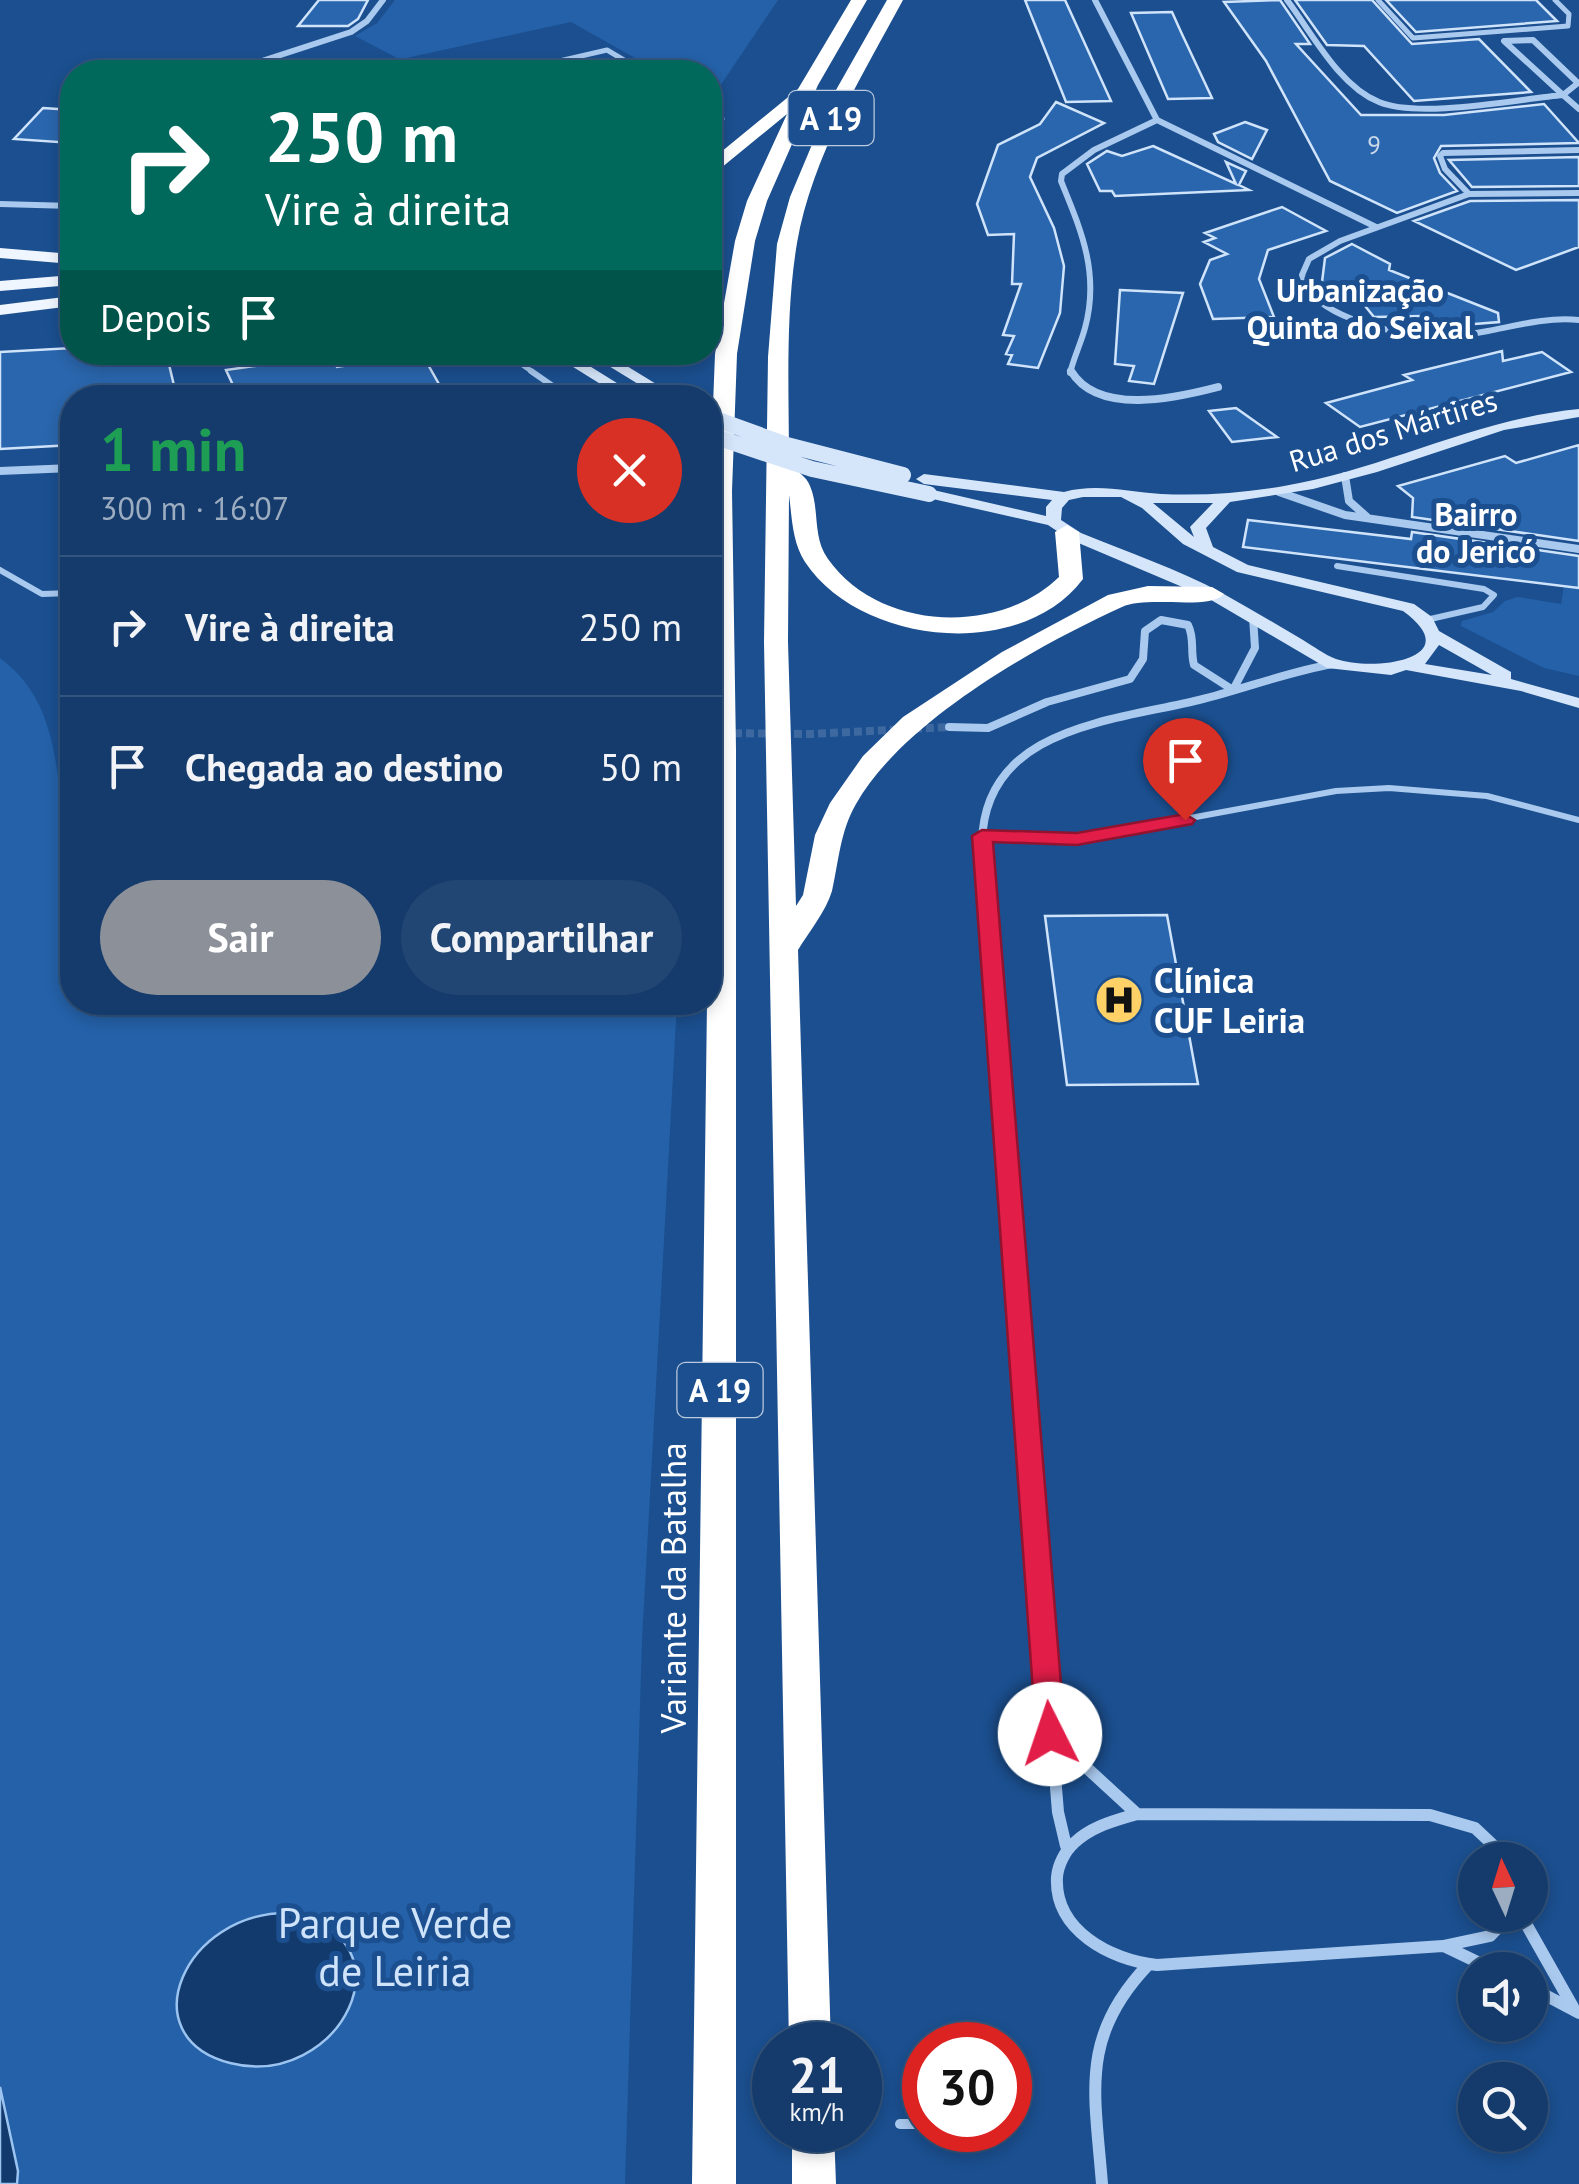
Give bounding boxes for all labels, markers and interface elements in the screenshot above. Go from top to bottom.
text: 250 m [265,91,458,181]
road number: A 19 [788,91,874,145]
icon: right [100,100,230,230]
house number: 9 [1367,129,1381,161]
text: Vire à direita [265,179,511,237]
district label: Urbanização Quinta do Seixal [1247,269,1474,348]
icon: arrive [231,290,286,345]
text: Depois [100,293,211,342]
street label: Rua dos Mártires [1284,380,1502,480]
text: 1 min [100,410,246,488]
button: close [577,418,682,523]
text: 300 m · 16:07 [100,487,289,529]
district label: Bairro do Jericó [1416,493,1536,572]
icon: right [100,599,155,654]
text: Vire à direita [185,602,395,651]
text: 250 m [579,602,682,651]
pin [1143,718,1228,821]
icon: arrive [1158,733,1213,788]
icon: arrive [100,739,155,794]
text: Chegada ao destino [185,742,504,791]
text: 50 m [600,742,682,791]
button: Sair [100,880,381,995]
button: Compartilhar [401,880,682,995]
place label: Clínica CUF Leiria [1154,957,1305,1043]
hospital icon: Clínica CUF Leiria [1093,974,1145,1026]
road number: A 19 [678,1363,762,1417]
street label: Variante da Batalha [650,1442,696,1735]
position arrow [998,1682,1102,1786]
north arrow [1458,1842,1548,1932]
map controls [1458,1842,1548,2152]
park label: Parque Verde de Leiria [278,1895,512,1998]
button: sound [1458,1952,1548,2042]
speed limit sign: 30 [902,2022,1032,2152]
text: 21 [789,2042,845,2107]
button: search [1458,2062,1548,2152]
text: km/h [790,2096,844,2128]

